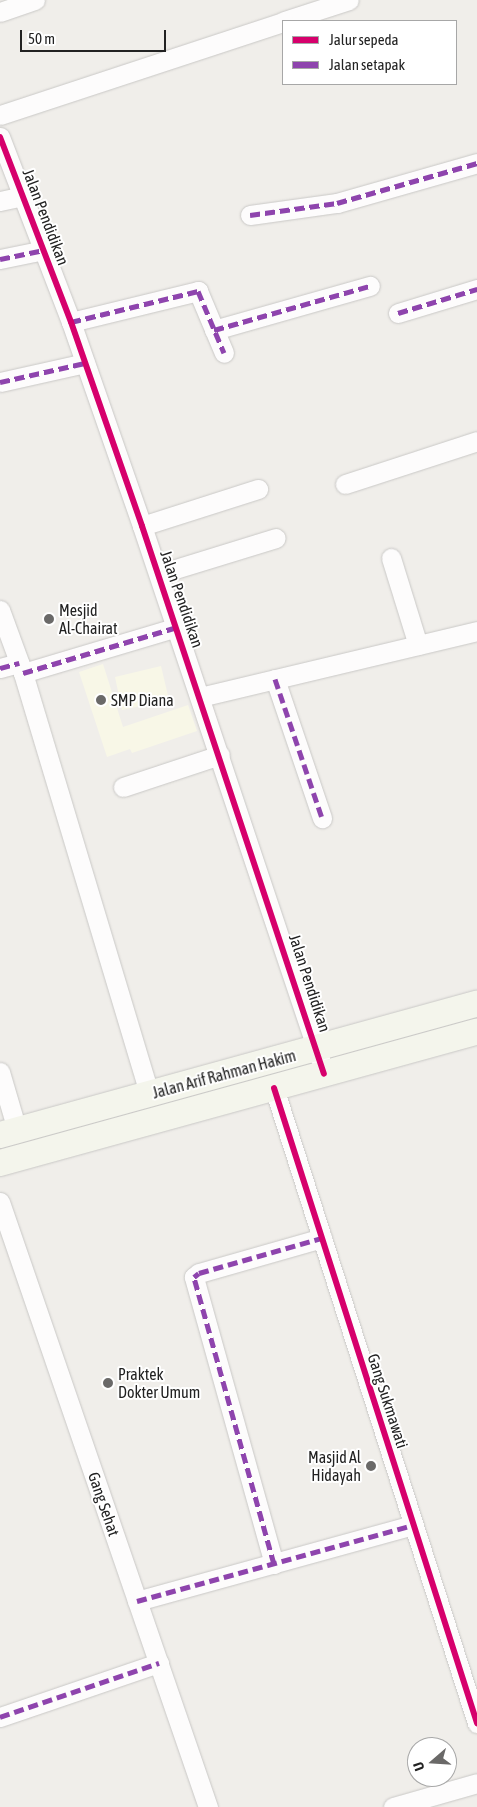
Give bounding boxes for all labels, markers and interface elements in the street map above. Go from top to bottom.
scale bar [22,20,169,52]
legend [282,20,457,85]
text: 50 m [28,30,55,47]
text: Jalur sepeda [329,31,399,48]
text: Jalan setapak [329,56,405,73]
street label: Jalan Pendidikan [19,166,73,268]
street label: Jalan Pendidikan [156,548,208,650]
place label: Mesjid Al-Chairat [59,600,118,638]
marker: Mesjid Al-Chairat [43,613,55,625]
place label: SMP Diana [111,690,174,710]
marker: SMP Diana [95,694,107,706]
street label: Jalan Pendidikan [285,932,335,1034]
street label: Jalan Arif Rahman Hakim [150,1046,298,1102]
street label: Gang Sukmawati [364,1351,412,1451]
place label: Praktek Dokter Umum [118,1364,200,1402]
marker: Praktek Dokter Umum [102,1377,114,1389]
place label: Masjid Al Hidayah [308,1447,361,1485]
marker: Masjid Al Hidayah [365,1460,377,1472]
street label: Gang Sehat [84,1469,124,1539]
north arrow [407,1737,457,1787]
text: U [410,1760,428,1773]

